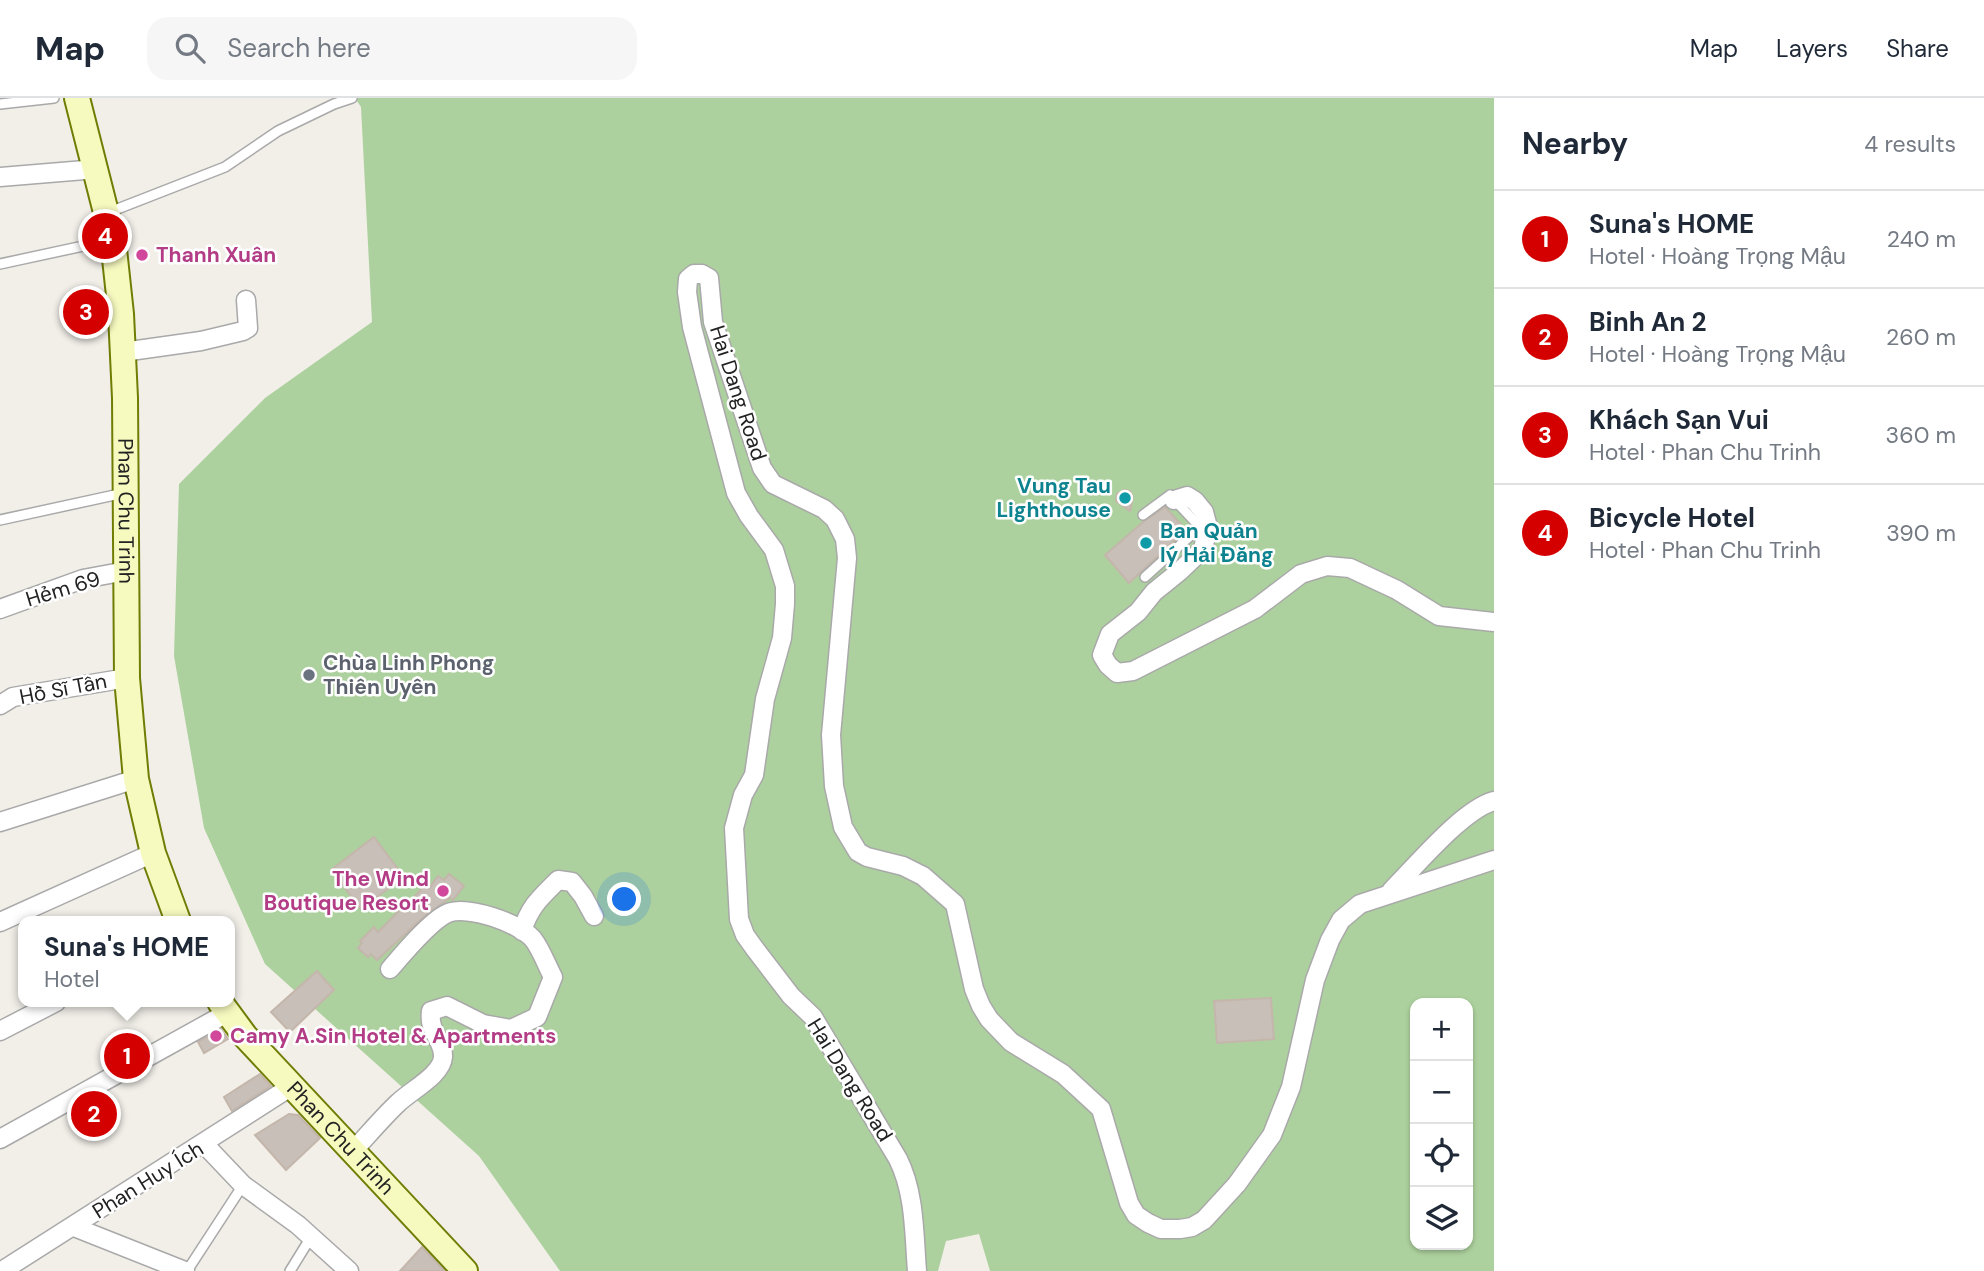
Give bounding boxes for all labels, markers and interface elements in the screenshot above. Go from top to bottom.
search box [147,17,637,80]
text: Map [35,27,105,70]
icon: search [171,29,209,67]
text: Search here [227,31,371,65]
text: Map [1690,33,1738,64]
text: Layers [1776,33,1848,64]
text: Share [1886,33,1949,64]
text: Nearby [1522,124,1628,163]
text: 4 results [1864,129,1956,159]
text: Suna's HOME [1589,207,1754,241]
pin: 4 [82,210,128,262]
text: 1 [1541,224,1549,254]
text: 240 m [1887,224,1956,254]
place label: Thanh Xuân [156,241,276,269]
text: Hotel · Hoàng Trọng Mậu [1589,241,1846,271]
marker: Thanh Xuân [134,247,150,263]
pin: 3 [63,286,109,338]
text: Binh An 2 [1589,305,1707,339]
street label: Hai Dang Road [703,322,773,464]
text: 2 [1538,322,1552,352]
text: 260 m [1886,322,1956,352]
text: Hotel · Hoàng Trọng Mậu [1589,339,1846,369]
text: Khách Sạn Vui [1589,403,1769,437]
text: 3 [1538,420,1552,450]
text: 360 m [1886,420,1956,450]
text: Hotel · Phan Chu Trinh [1589,437,1821,467]
street label: Phan Chu Trinh [111,438,140,584]
place label: Vung Tau Lighthouse [996,472,1111,524]
marker: Vung Tau Lighthouse [1117,490,1133,506]
text: Bicycle Hotel [1589,501,1755,535]
place label: Ban Quản lý Hải Đăng [1160,517,1273,569]
text: 4 [1538,518,1552,548]
text: 390 m [1886,518,1956,548]
marker: Ban Quản lý Hải Đăng [1138,535,1154,551]
text: Hotel · Phan Chu Trinh [1589,535,1821,565]
street label: Hẻm 69 [22,564,104,614]
place label: Chùa Linh Phong Thiên Uyên [323,649,494,701]
street label: Hồ Sĩ Tân [17,667,109,711]
marker: Chùa Linh Phong Thiên Uyên [301,667,317,683]
place label: The Wind Boutique Resort [264,865,429,917]
your location [607,882,641,916]
marker: The Wind Boutique Resort [435,883,451,899]
popup [18,916,235,1007]
text: Suna's HOME [44,930,209,964]
text: Hotel [44,964,100,994]
map controls [1410,998,1473,1250]
button: + [1410,998,1473,1061]
street label: Hai Dang Road [801,1013,899,1147]
place label: Camy A.Sin Hotel & Apartments [230,1022,556,1050]
marker: Camy A.Sin Hotel & Apartments [208,1028,224,1044]
pin: 1 [104,1030,150,1082]
button: − [1410,1061,1473,1124]
street label: Phan Chu Trinh [281,1075,401,1201]
pin: 2 [71,1088,117,1140]
button: locate [1410,1124,1473,1187]
street label: Phan Huy Ích [87,1135,209,1225]
button: layers [1410,1187,1473,1250]

